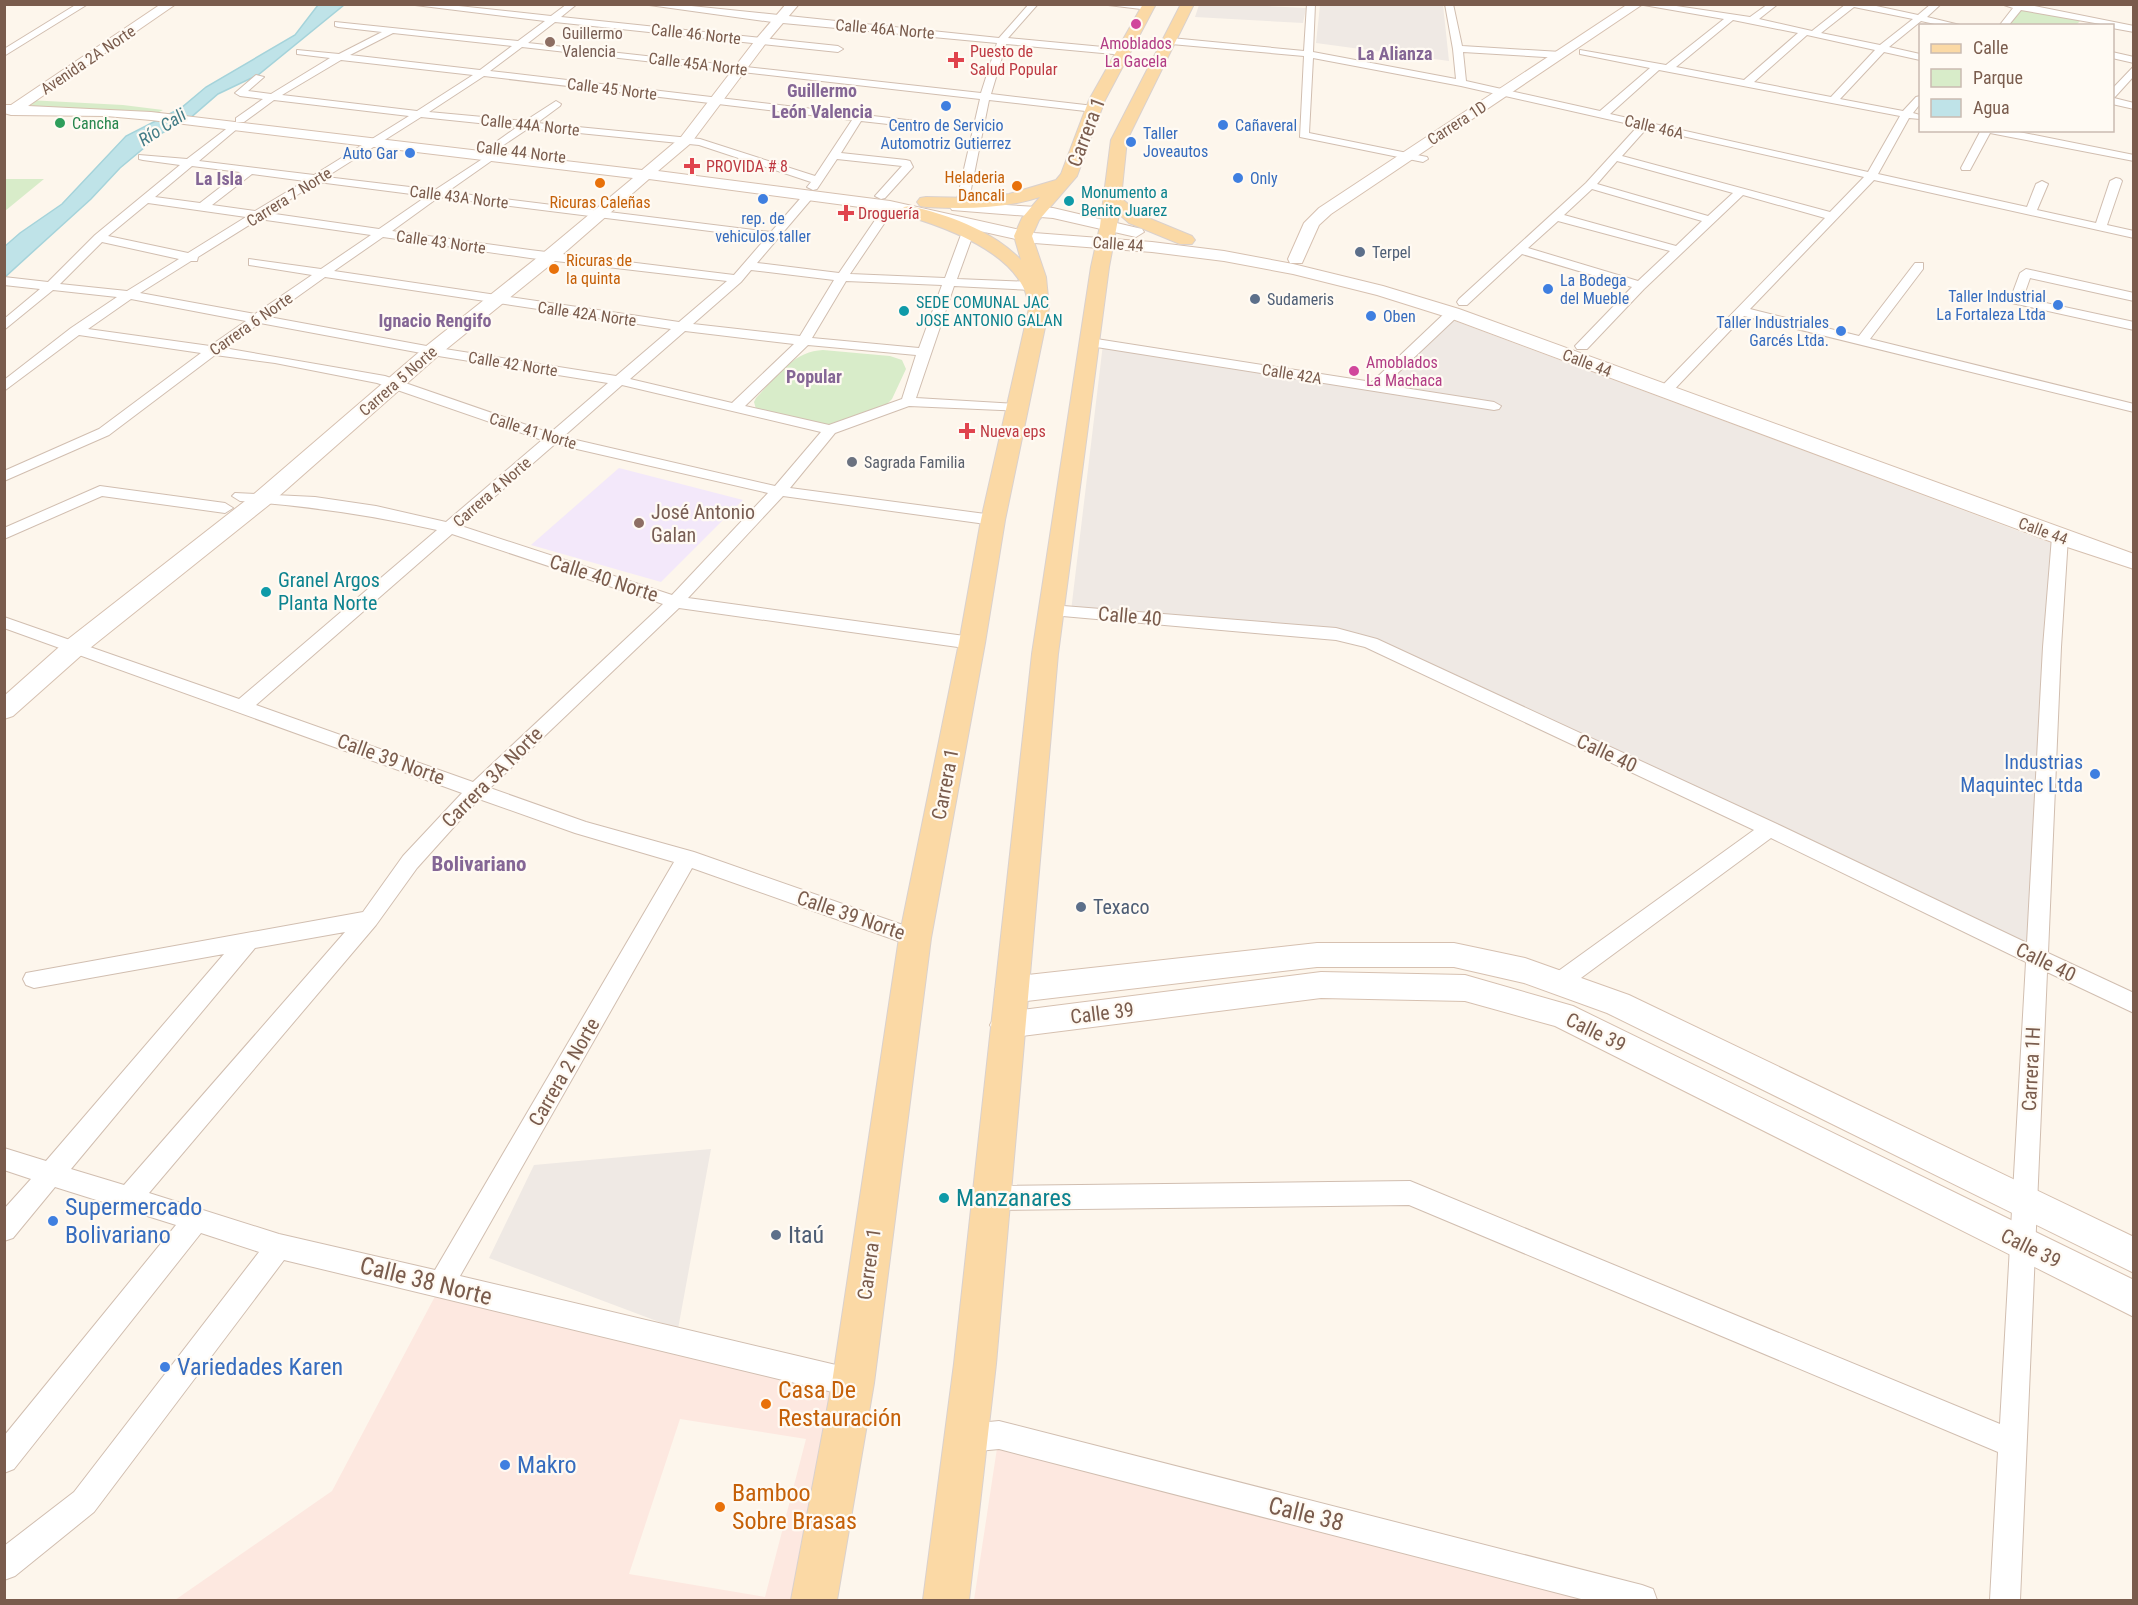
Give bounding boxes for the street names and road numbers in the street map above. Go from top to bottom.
street label: Calle 46A Norte [835,15,935,43]
street label: Calle 46 Norte [650,20,742,48]
street label: Avenida 2A Norte [37,21,139,99]
street label: Calle 45A Norte [648,49,748,79]
street label: Calle 45 Norte [566,74,658,104]
street label: Carrera 1 [1062,94,1110,170]
street label: Carrera 1D [1424,97,1490,149]
street label: Calle 44A Norte [480,110,580,140]
street label: Calle 46A [1622,111,1686,143]
street label: Calle 44 Norte [475,137,567,167]
street label: Carrera 7 Norte [243,163,335,231]
street label: Calle 43A Norte [409,182,509,212]
street label: Calle 43 Norte [395,226,487,258]
street label: Calle 44 [1092,233,1144,255]
street label: Carrera 6 Norte [206,288,296,360]
street label: Calle 42A Norte [536,298,638,330]
street label: Carrera 5 Norte [355,342,441,420]
street label: Calle 44 [1560,345,1614,381]
street label: Calle 42 Norte [467,348,559,380]
street label: Calle 42A [1261,360,1323,388]
street label: Calle 41 Norte [487,409,579,453]
street label: Carrera 4 Norte [449,453,535,531]
street label: Calle 44 [2016,513,2070,549]
street label: Calle 40 Norte [547,549,661,607]
street label: Calle 40 [1097,601,1163,631]
street label: Carrera 3A Norte [437,722,547,832]
street label: Calle 39 Norte [334,728,448,790]
street label: Calle 40 [1573,729,1641,777]
street label: Carrera 1 [926,746,964,822]
street label: Calle 39 Norte [794,885,908,945]
street label: Calle 40 [2012,937,2080,987]
street label: Calle 39 [1069,997,1135,1029]
street label: Calle 39 [1562,1007,1630,1057]
street label: Carrera 2 Norte [523,1014,605,1130]
street label: Carrera 1H [2017,1026,2045,1112]
street label: Calle 39 [1997,1223,2065,1273]
street label: Carrera 1 [852,1227,886,1301]
street label: Calle 38 Norte [357,1251,495,1311]
street label: Calle 38 [1265,1491,1347,1537]

